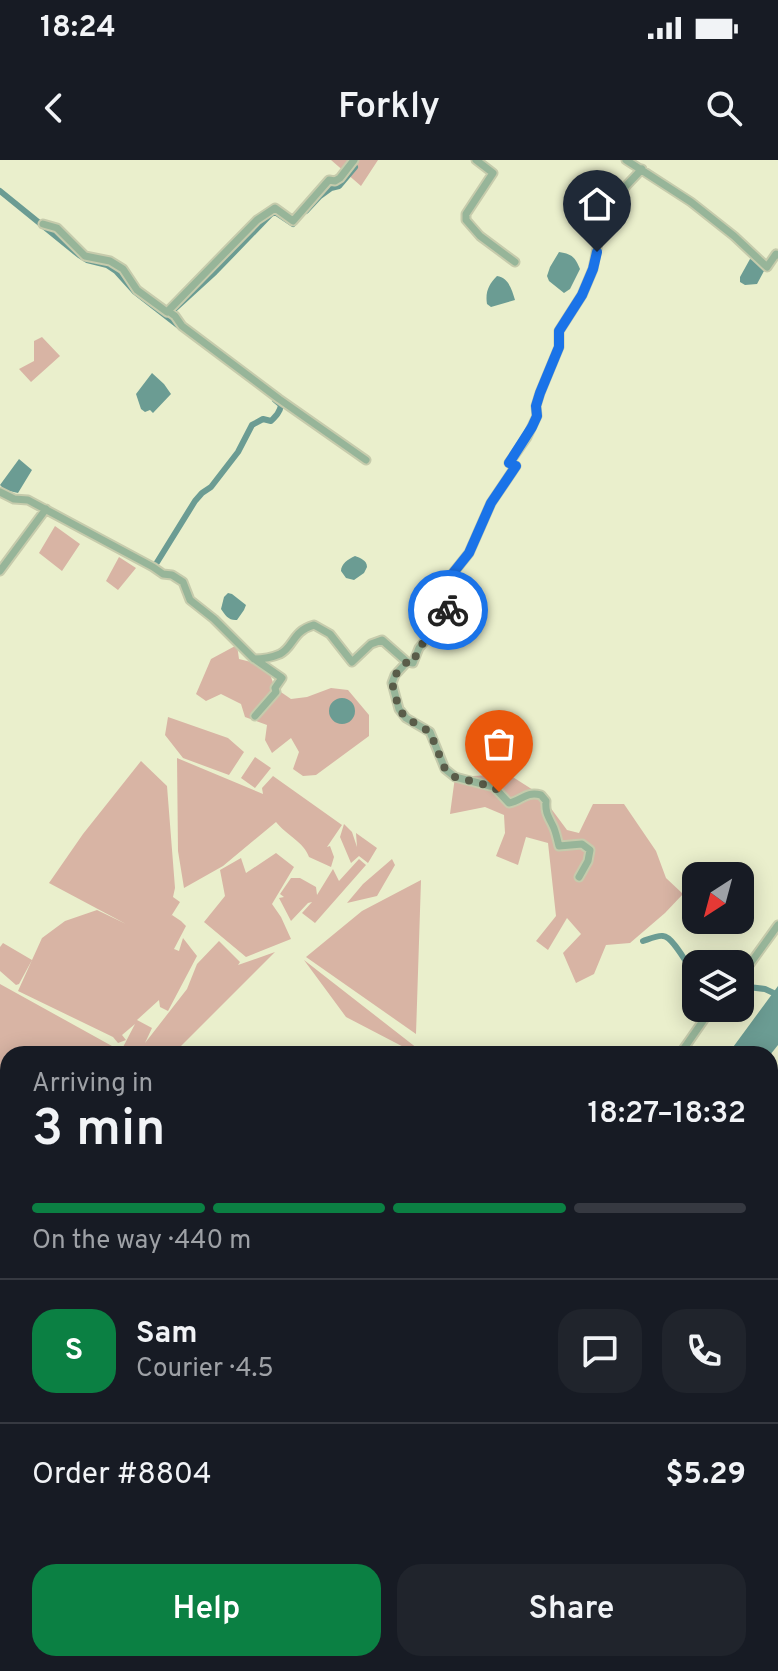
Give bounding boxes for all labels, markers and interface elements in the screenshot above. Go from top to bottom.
text: 18:24 [40,10,116,47]
text: Forkly [338,85,440,131]
icon: back [32,86,76,130]
icon: search [702,86,746,130]
pin [563,170,631,252]
icon: home [575,182,619,226]
courier [408,570,488,650]
icon: bike [426,588,470,632]
pin [465,710,533,792]
icon: bag [477,722,521,766]
north arrow [682,862,754,934]
map controls [682,862,754,1022]
button: layers [682,950,754,1022]
text: Arriving in [32,1068,153,1101]
text: 18:27–18:32 [588,1096,746,1133]
text: 3 min [32,1098,165,1164]
text: On the way · 440 m [32,1225,251,1258]
button: chat [558,1309,642,1393]
button: phone [662,1309,746,1393]
text: Sam [136,1316,198,1353]
text: S [65,1333,83,1370]
text: Courier · 4.5 [136,1353,274,1386]
text: Order #8804 [32,1457,212,1494]
text: $5.29 [665,1457,746,1494]
button: Help [32,1564,381,1656]
button: Share [397,1564,746,1656]

